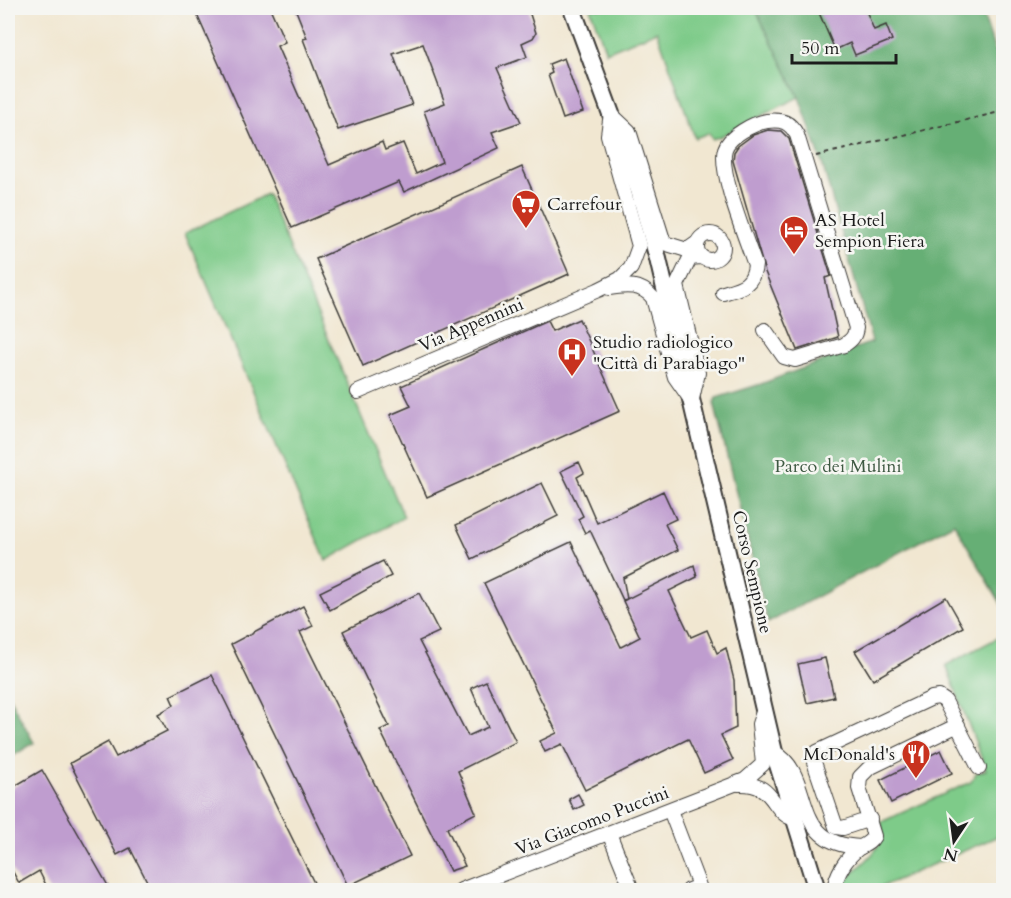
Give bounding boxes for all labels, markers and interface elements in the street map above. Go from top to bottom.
scale bar [792,27,896,65]
text: 50 m [801,36,840,61]
supermarket icon: Carrefour [510,188,542,230]
place label: Carrefour [547,192,622,217]
place label: AS Hotel Sempion Fiera [815,208,925,254]
hotel icon: AS Hotel Sempion Fiera [778,214,810,256]
street label: Via Appennini [415,292,527,358]
place label: Studio radiologico "Città di Parabiago" [593,330,745,376]
hospital icon: Studio radiologico "Città di Parabiago" [556,336,588,378]
park label: Parco dei Mulini [774,454,902,479]
street label: Corso Sempione [726,508,778,636]
restaurant icon: McDonald's [900,738,932,780]
place label: McDonald's [803,742,895,767]
street label: Via Giacomo Puccini [511,780,673,862]
north arrow [924,811,984,871]
text: N [942,842,960,867]

